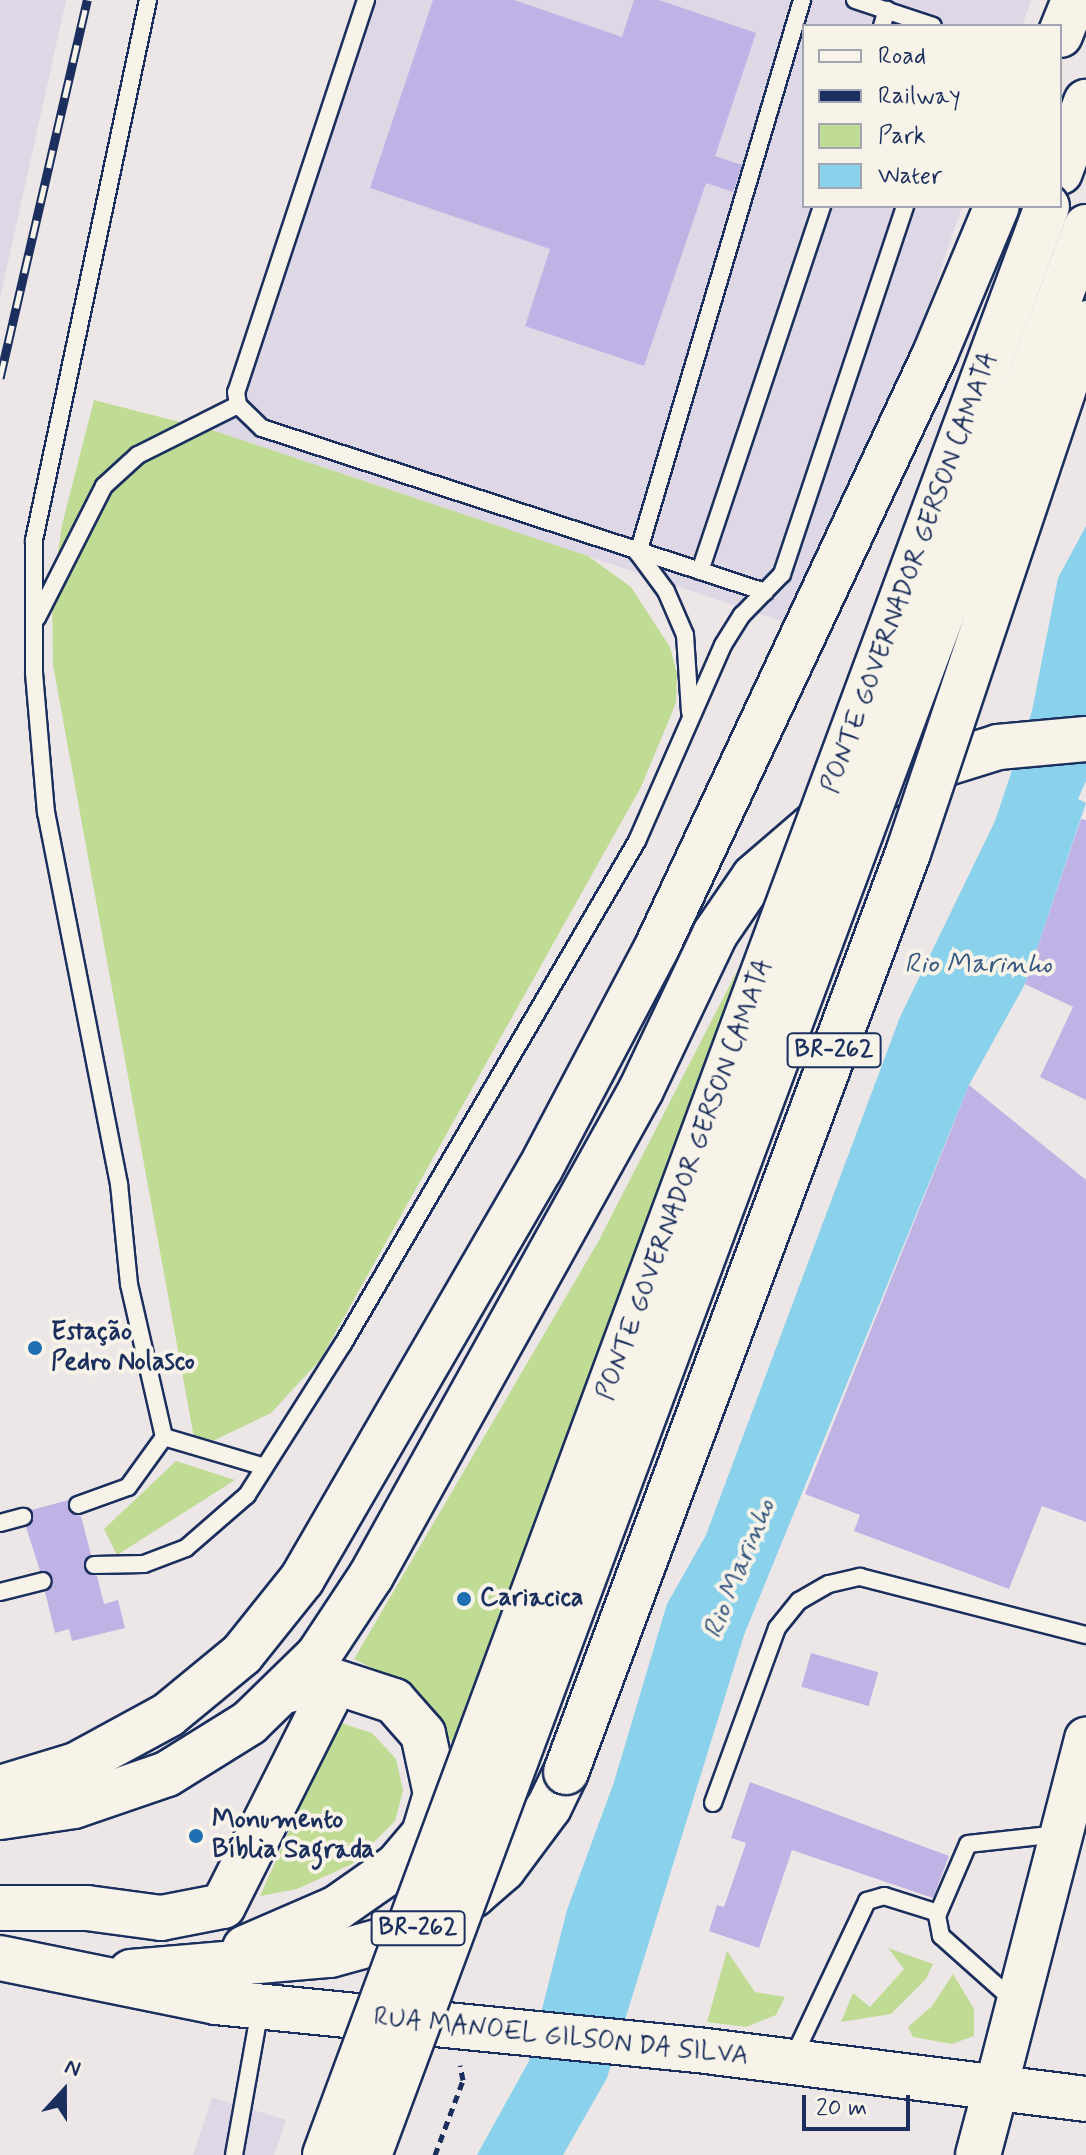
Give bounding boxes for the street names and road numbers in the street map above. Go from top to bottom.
street label: PONTE GOVERNADOR GERSON CAMATA [814,341,1008,805]
street label: PONTE GOVERNADOR GERSON CAMATA [589,948,783,1412]
road number: BR-262 [786,1030,882,1070]
road number: BR-262 [370,1908,466,1948]
street label: RUA MANOEL GILSON DA SILVA [368,2002,754,2074]

